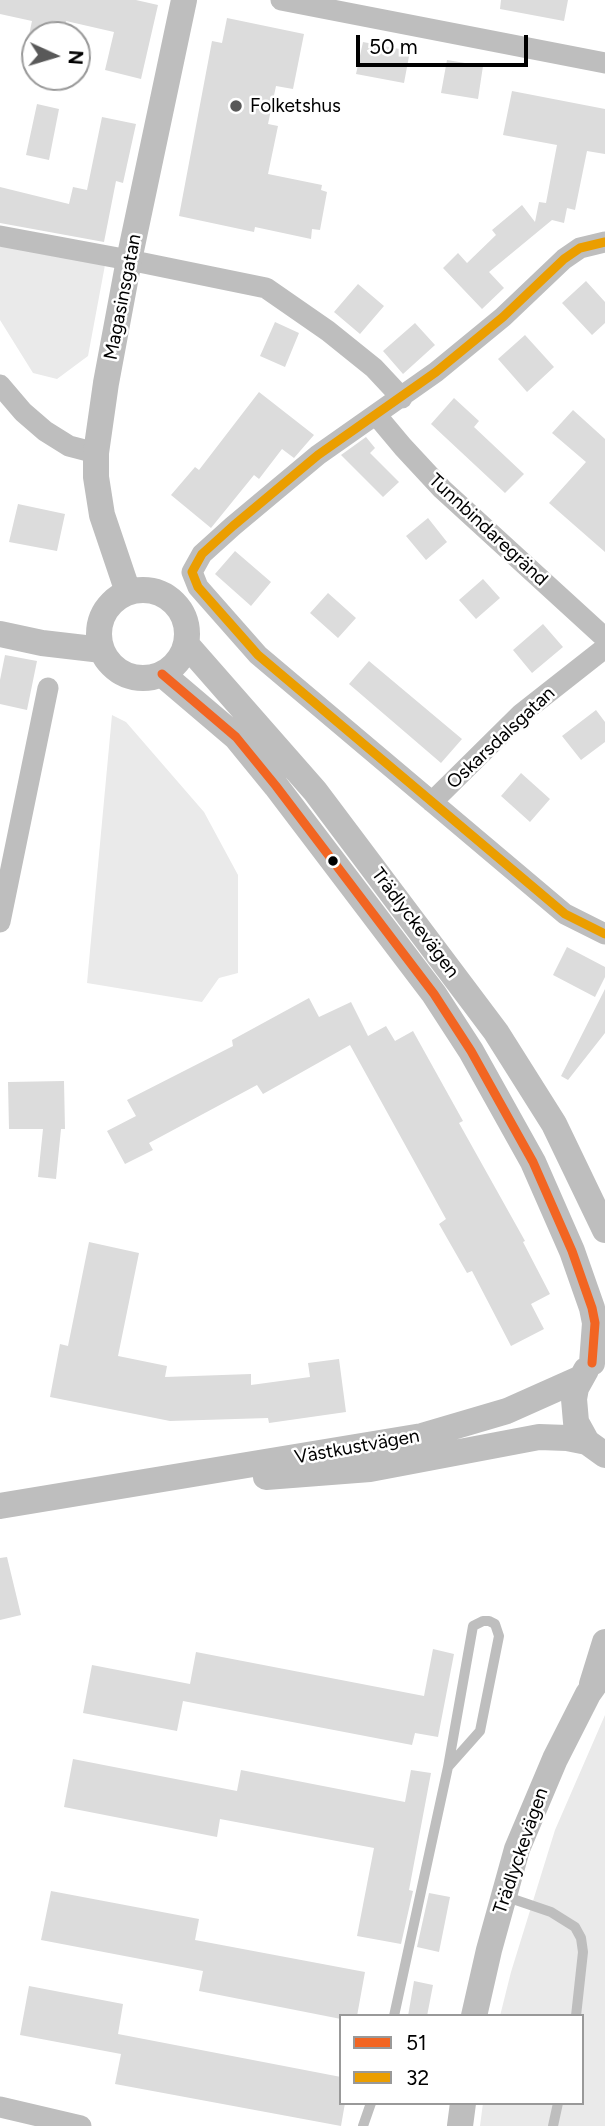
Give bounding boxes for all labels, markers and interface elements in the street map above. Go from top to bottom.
north arrow [21,21,91,91]
scale bar [360,21,532,65]
text: 50 m [369,34,418,59]
text: N [63,49,87,65]
place label: Folketshus [250,95,341,117]
marker: Folketshus [228,98,244,114]
street label: Magasinsgatan [100,232,146,362]
street label: Tunnbindaregränd [424,469,552,591]
street label: Oskarsdalsgatan [442,682,560,794]
unlabelled marker [326,854,340,868]
street label: Trädlyckevägen [366,863,464,983]
street label: Västkustvägen [293,1425,421,1469]
street label: Trädlyckevägen [489,1785,553,1917]
legend [339,2014,584,2105]
text: 51 [406,2030,427,2055]
text: 32 [406,2065,429,2090]

